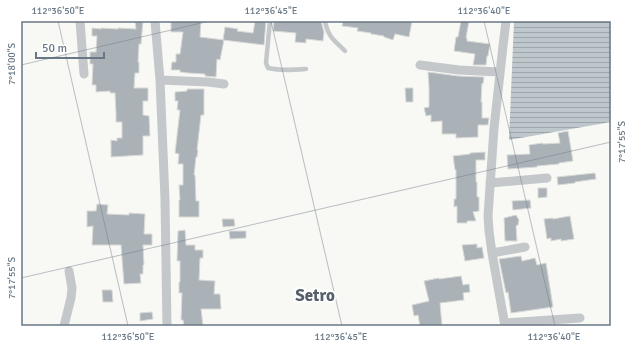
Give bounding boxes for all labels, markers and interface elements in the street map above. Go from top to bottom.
text: 112°36'50"E [31,5,85,17]
text: 112°36'45"E [244,5,298,17]
text: 112°36'40"E [457,5,511,17]
scale bar [36,34,104,60]
text: 50 m [42,41,67,56]
text: 7°18'00"S [6,42,18,85]
text: 7°17'55"S [616,120,628,163]
text: 7°17'55"S [6,256,18,299]
district label: Setro [295,285,335,306]
text: 112°36'50"E [101,331,155,343]
text: 112°36'45"E [314,331,368,343]
text: 112°36'40"E [527,331,581,343]

